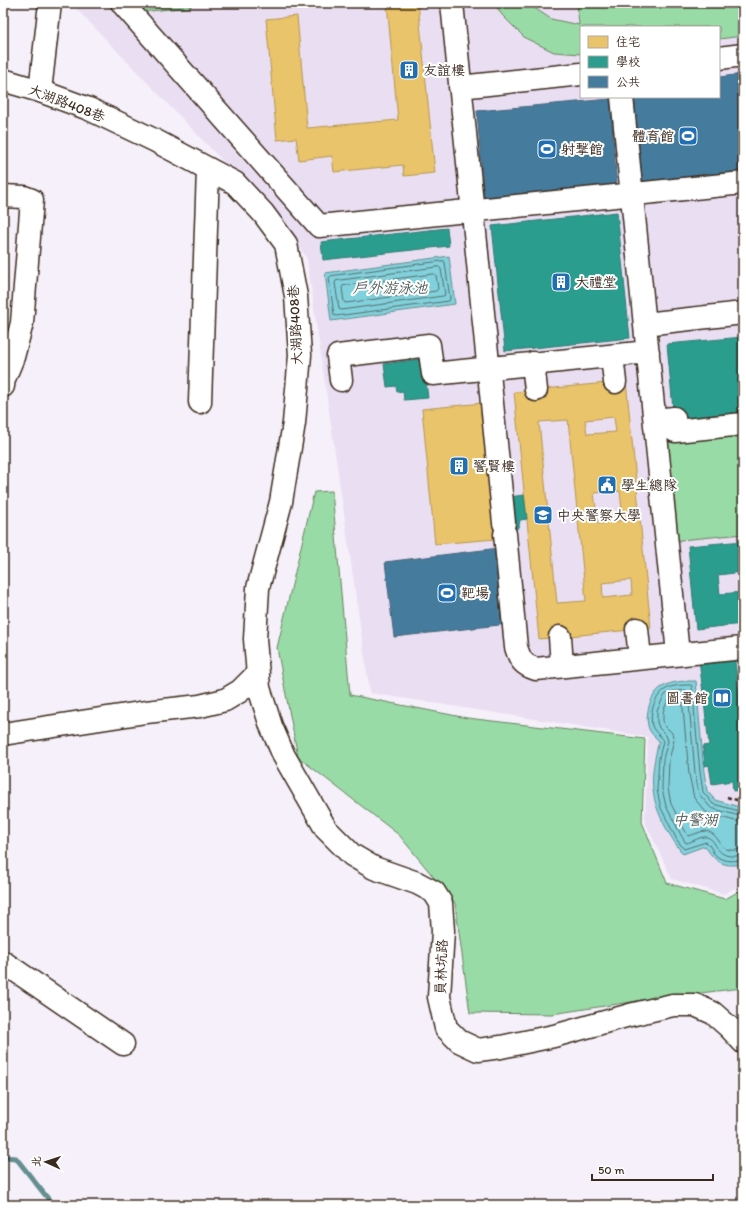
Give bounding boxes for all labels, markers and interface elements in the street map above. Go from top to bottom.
legend [580,26,720,98]
text: 住宅 [616,35,640,49]
text: 學校 [616,55,640,69]
building icon: 友誼樓 [398,59,420,81]
place label: 友誼樓 [423,62,465,79]
text: 公共 [616,75,640,89]
street label: 大湖路408巷 [26,81,108,126]
sports icon: 體育館 [677,125,699,147]
place label: 體育館 [632,128,674,145]
sports icon: 射撃館 [536,138,558,160]
place label: 射撃館 [561,141,603,158]
building icon: 大禮堂 [550,271,572,293]
place label: 大禮堂 [575,274,617,291]
water label: 戶外游泳池 [352,279,428,297]
street label: 大湖路408巷 [285,283,306,366]
building icon: 警賢樓 [448,455,470,477]
place label: 警賢樓 [473,458,515,475]
public building icon: 學生總隊 [596,474,618,496]
place label: 學生總隊 [621,477,677,494]
school or university icon: 中央警察大學 [532,504,554,526]
place label: 中央警察大學 [557,507,641,524]
sports icon: 靶場 [436,582,458,604]
place label: 靶場 [461,585,489,602]
library icon: 圖書館 [711,687,733,709]
place label: 圖書館 [666,690,708,707]
water label: 中警湖 [672,811,719,829]
street label: 員林坑路 [432,939,451,995]
north arrow [26,1142,66,1182]
text: 北 [30,1156,43,1167]
scale bar [592,1156,713,1182]
text: 50 m [598,1163,624,1177]

